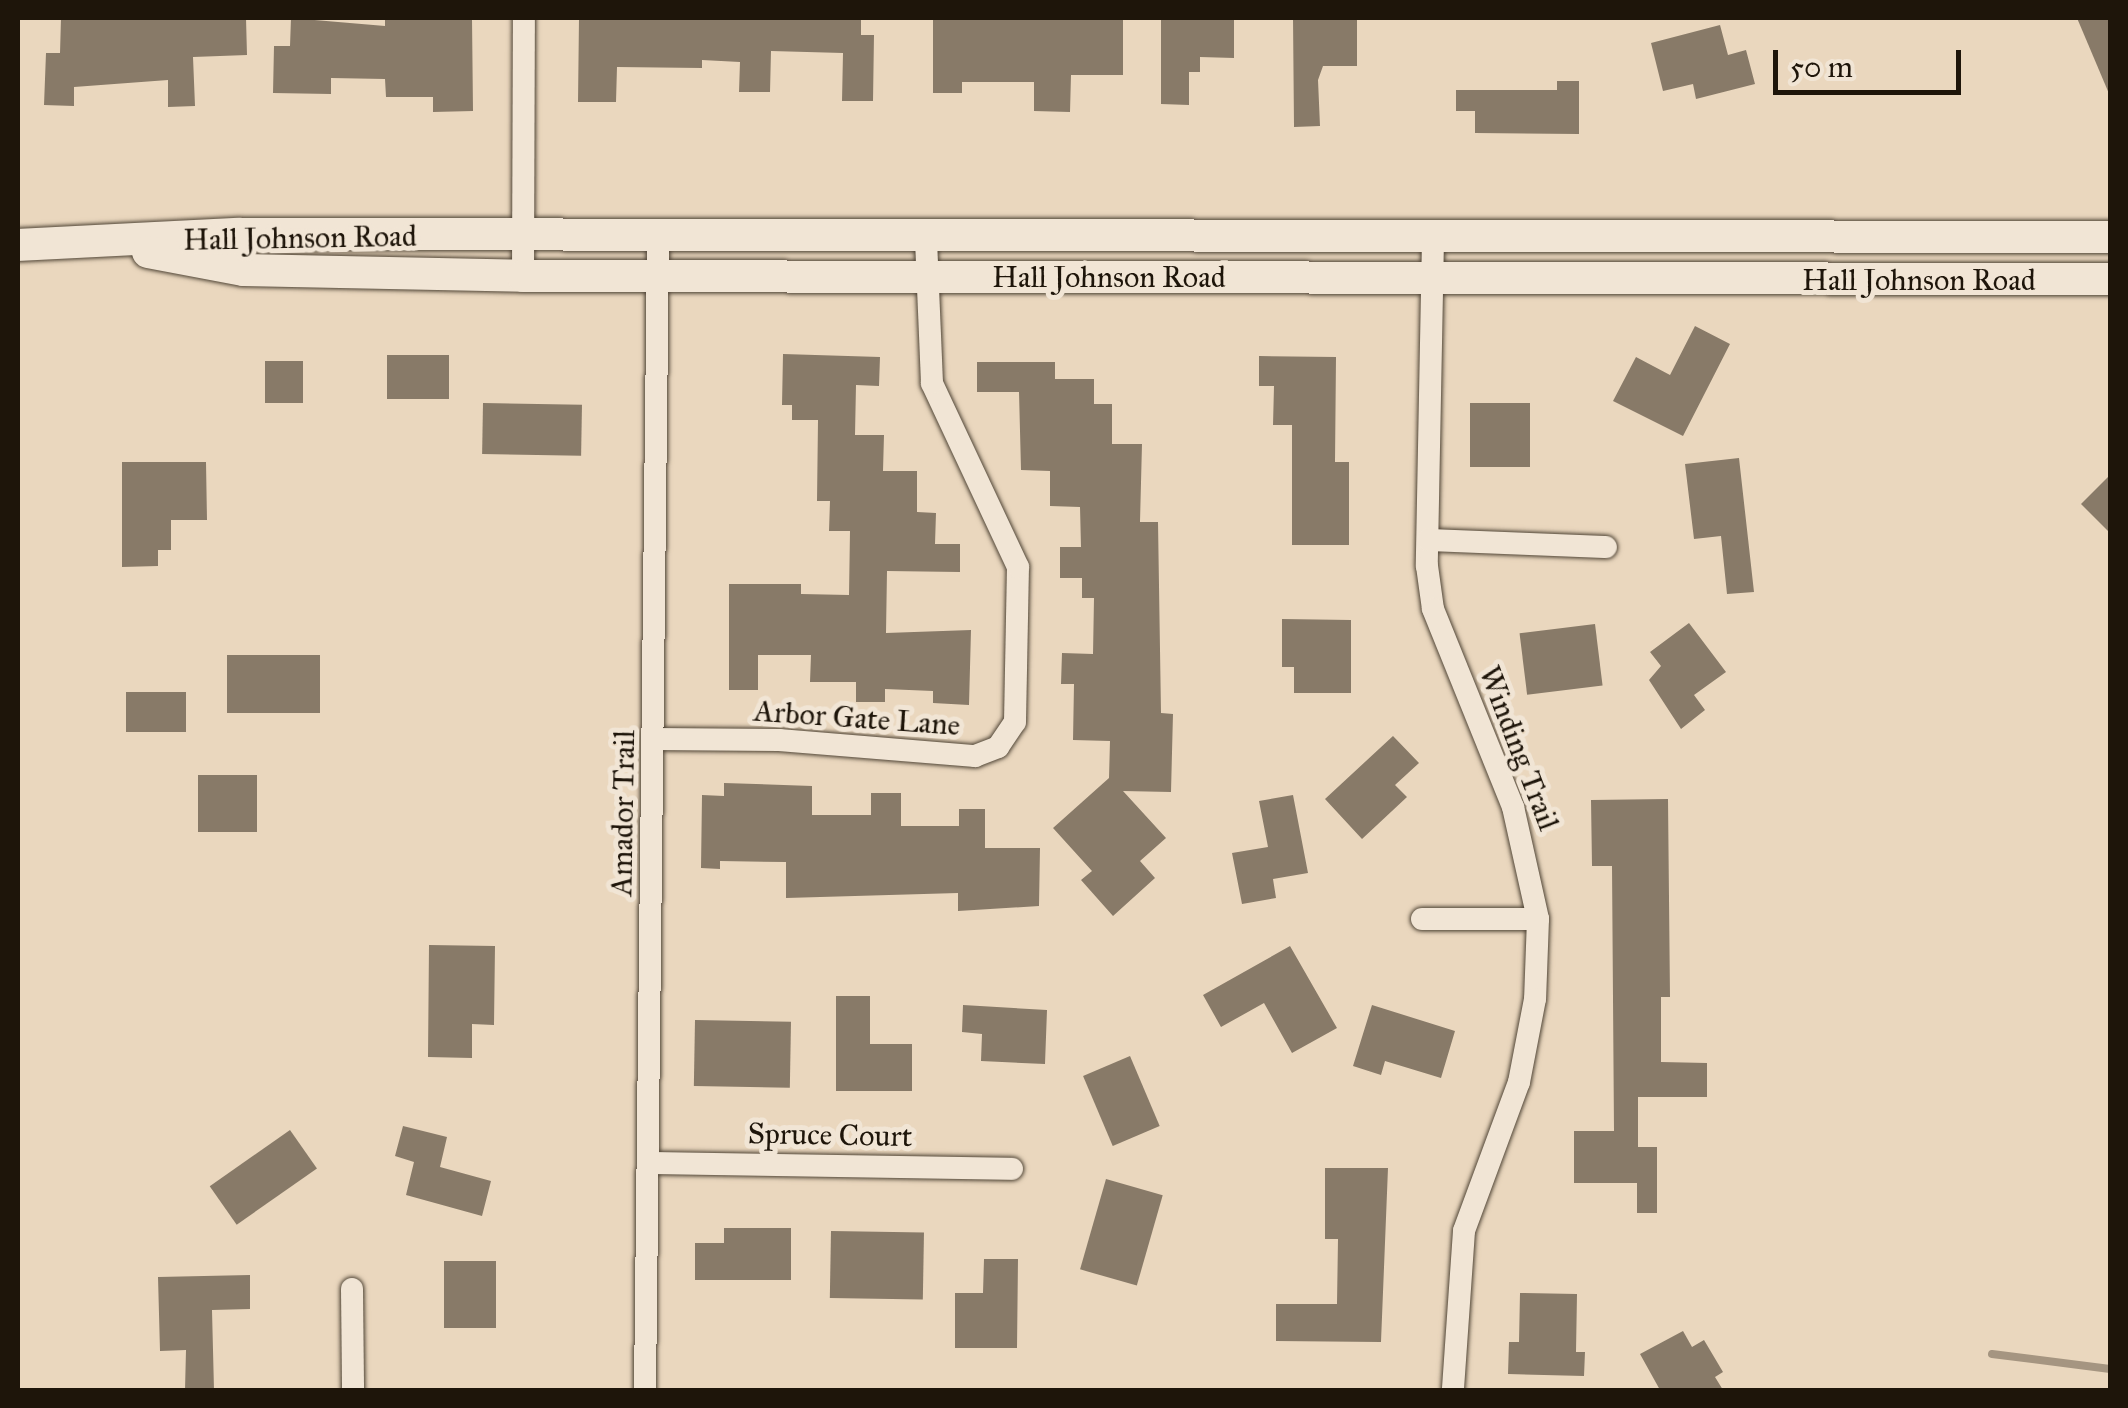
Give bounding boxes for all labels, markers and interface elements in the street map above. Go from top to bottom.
scale bar [1778,30,1966,92]
text: 50 m [1790,49,1853,85]
street label: Hall Johnson Road [183,218,417,258]
street label: Hall Johnson Road [992,259,1226,295]
street label: Hall Johnson Road [1802,262,2036,298]
street label: Winding Trail [1471,661,1567,835]
street label: Arbor Gate Lane [753,693,961,743]
street label: Amador Trail [604,730,642,896]
street label: Spruce Court [747,1116,913,1154]

